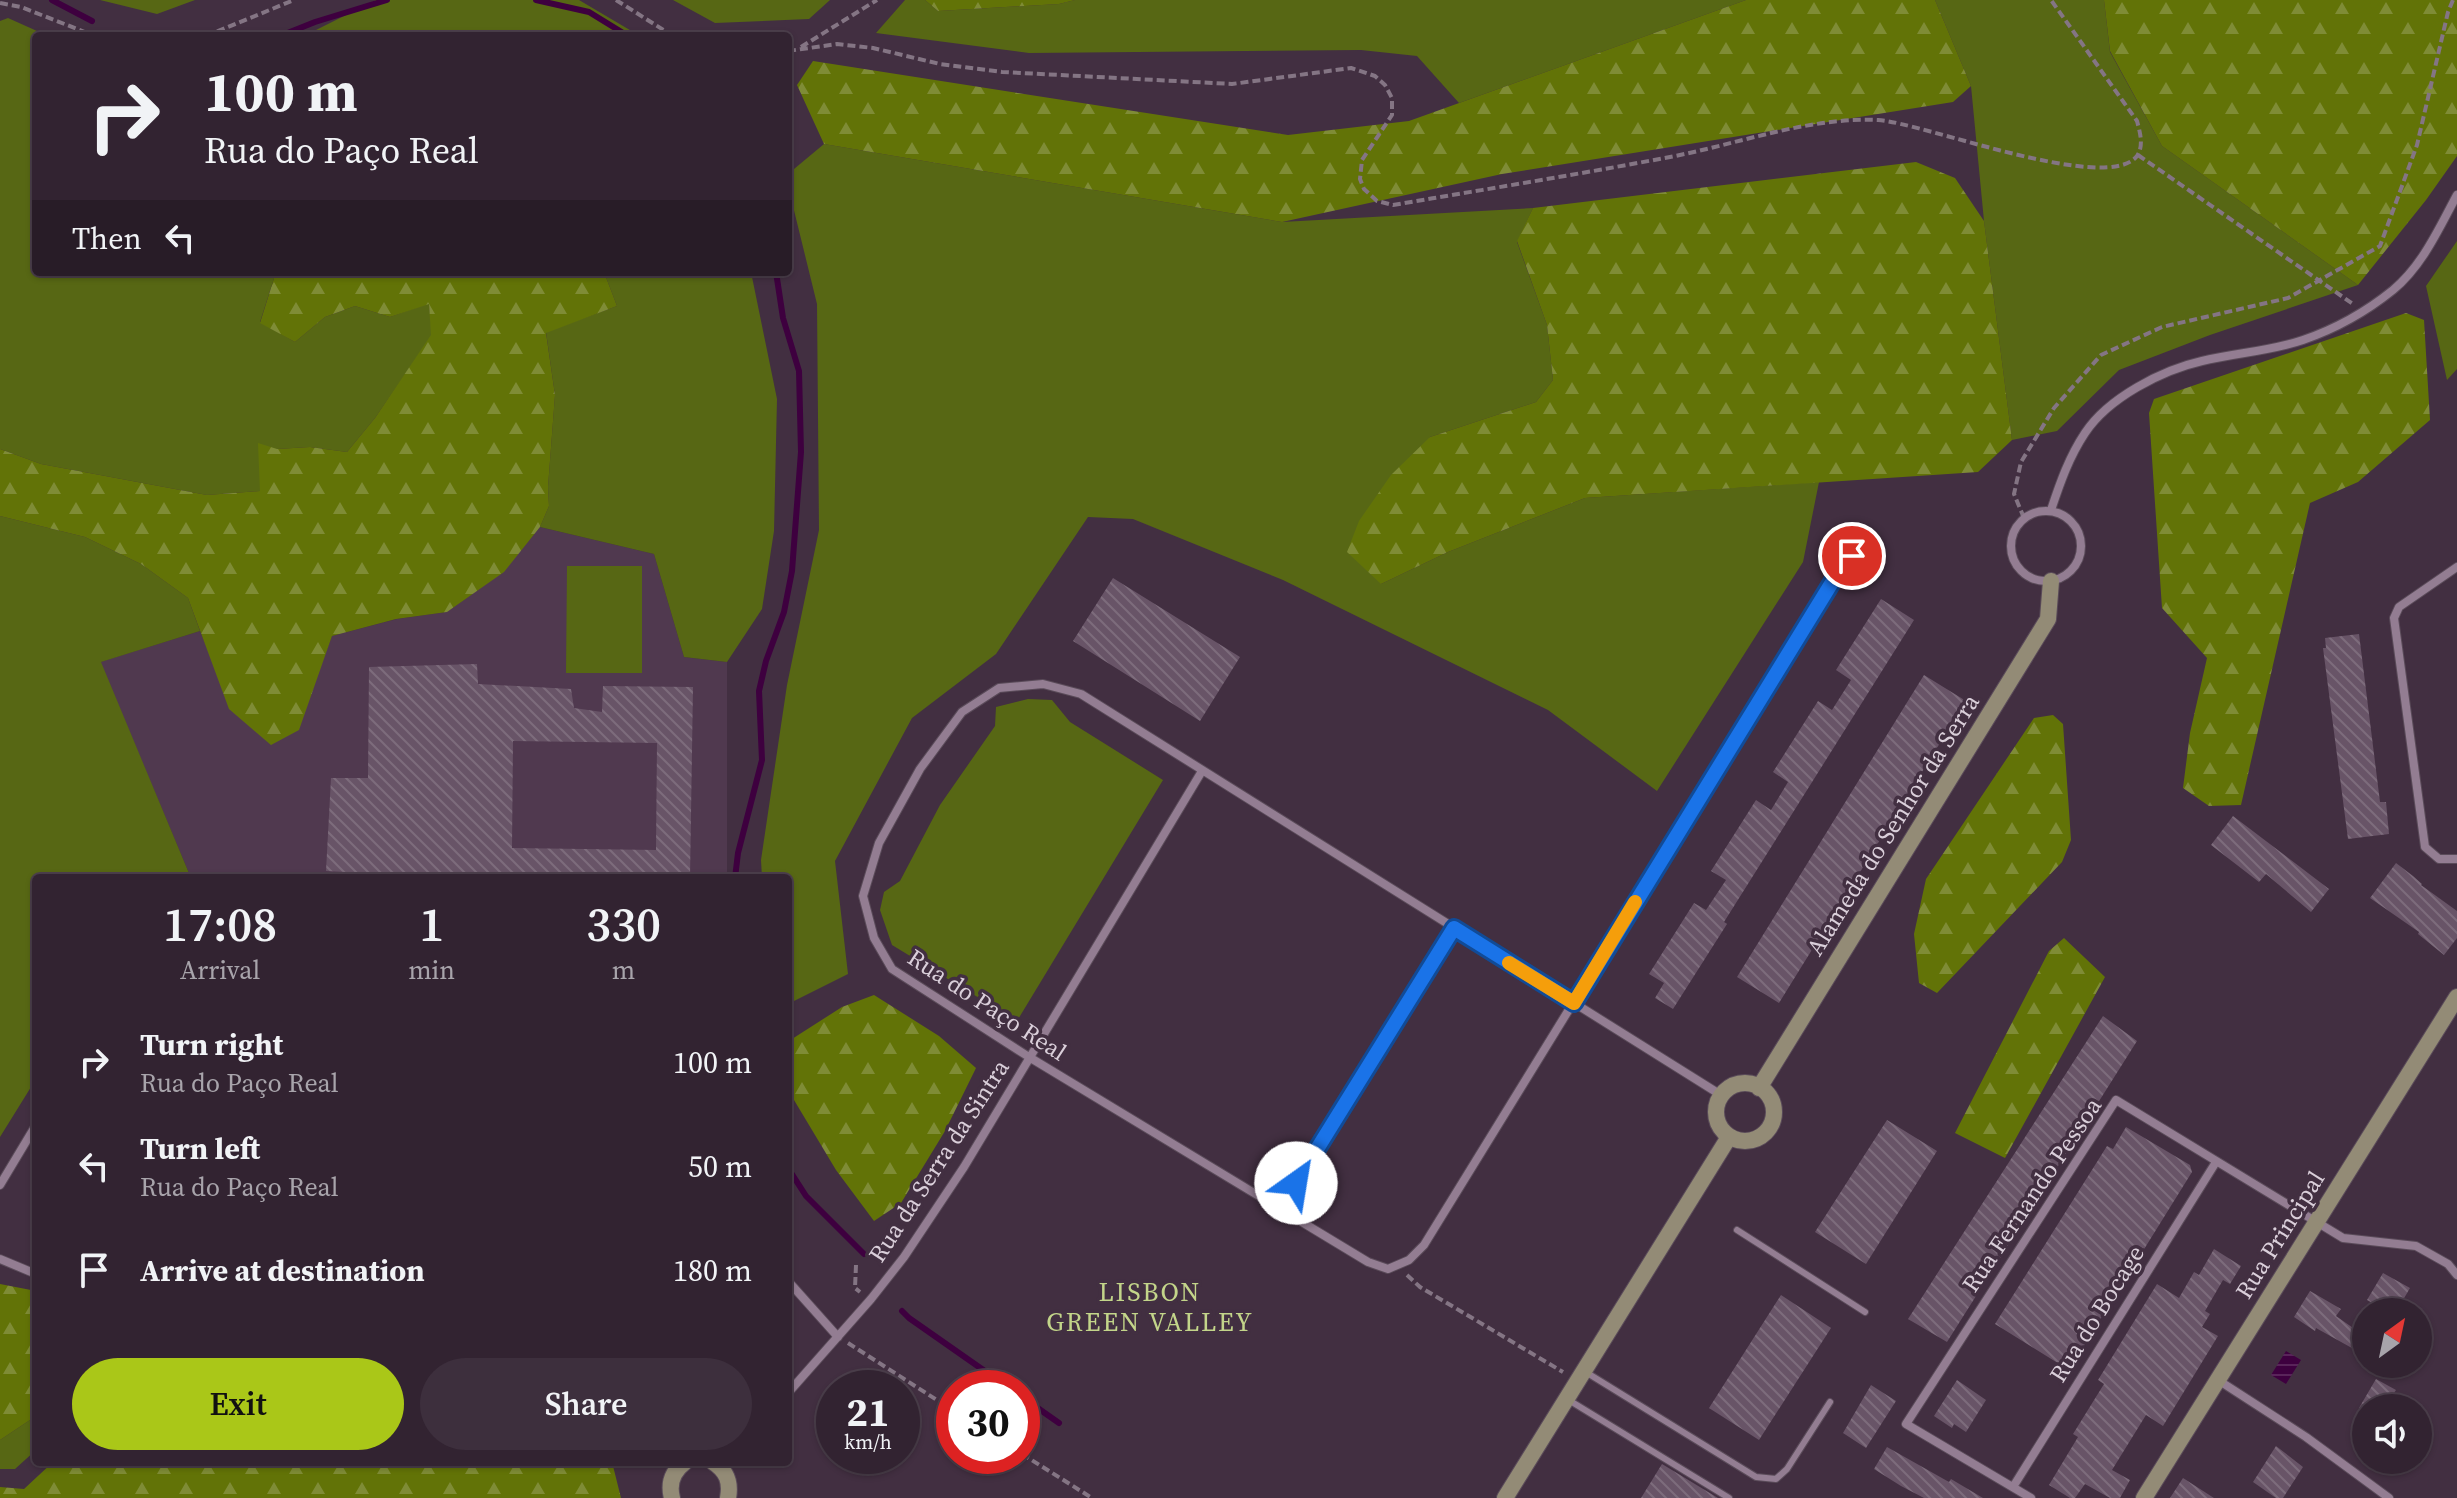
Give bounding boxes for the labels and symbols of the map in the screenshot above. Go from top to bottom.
pin [1818,522,1886,590]
street label: Alameda do Senhor da Serra [1798,687,1987,962]
street label: Rua do Paço Real [901,941,1073,1068]
street label: Rua da Serra da Sintra [861,1052,1017,1269]
street label: Rua Fernando Pessoa [1954,1090,2109,1299]
position arrow [1254,1141,1338,1225]
street label: Rua Principal [2227,1165,2332,1305]
street label: Rua do Bocage [2041,1239,2152,1389]
district label: LISBON GREEN VALLEY [1046,1274,1254,1340]
north arrow [2352,1298,2432,1378]
speed limit sign: 30 [936,1370,1040,1474]

